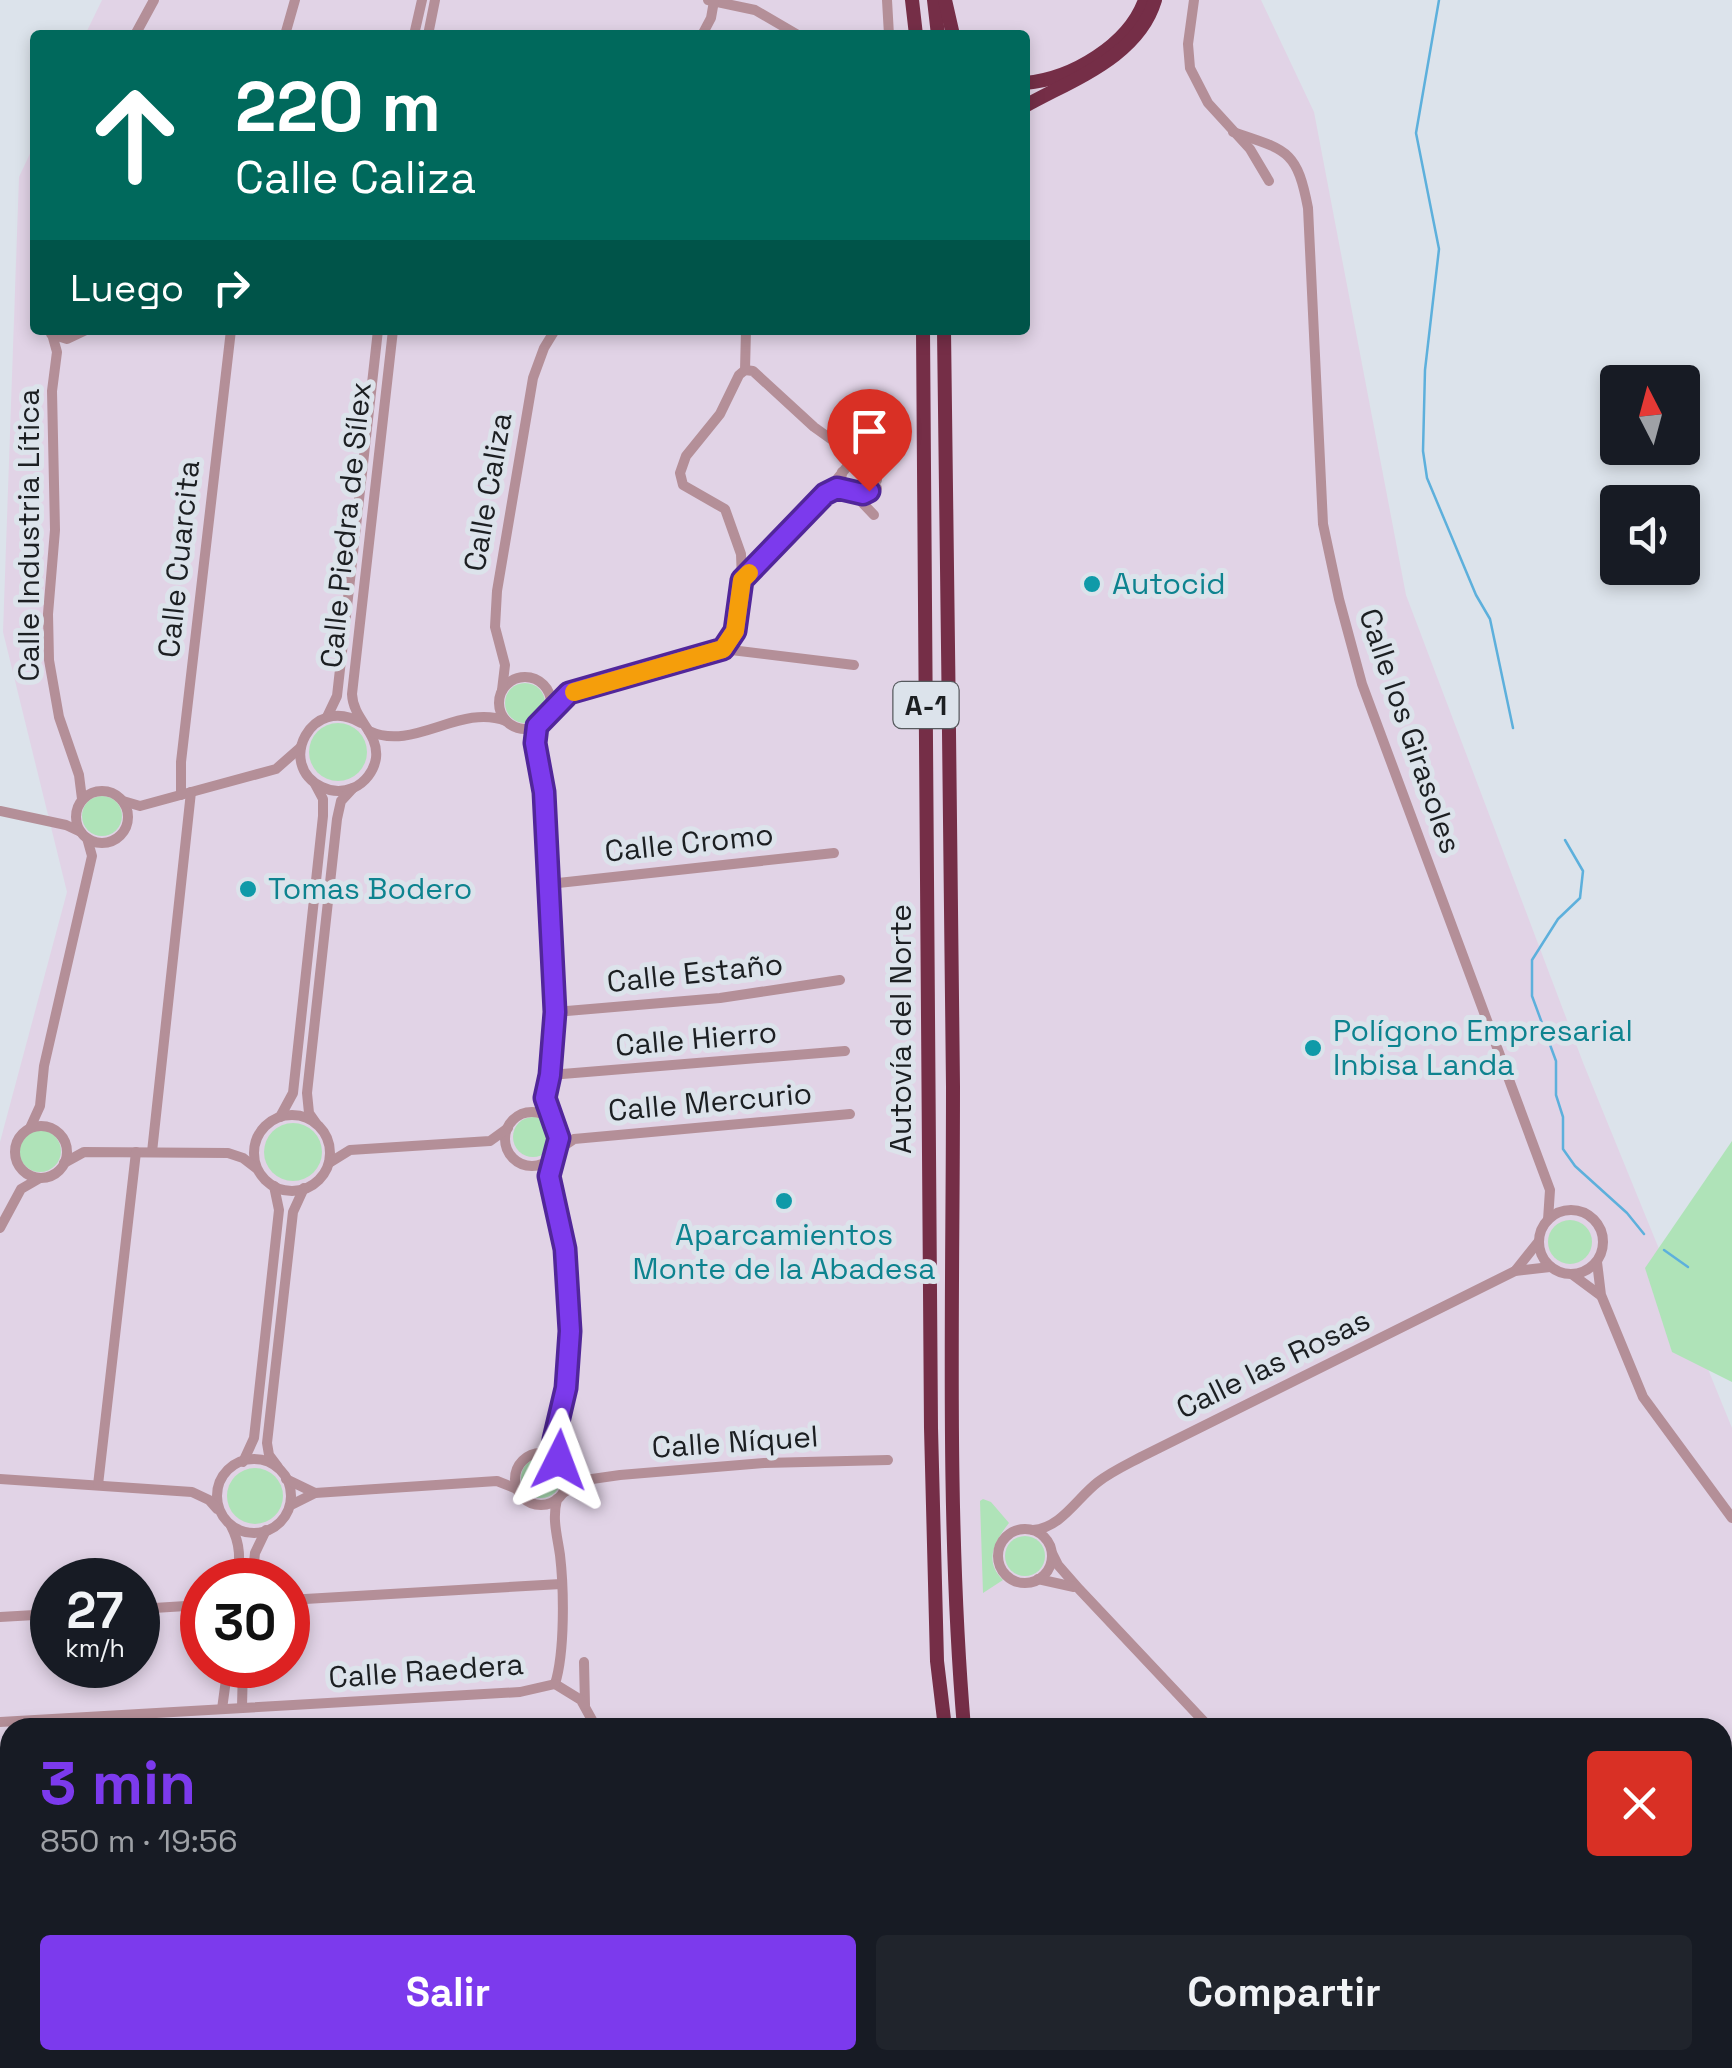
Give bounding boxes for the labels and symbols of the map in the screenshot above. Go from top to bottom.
north arrow [1600,365,1700,465]
street label: Calle Piedra de Sílex [311,380,380,670]
street label: Calle Industria Lítica [9,388,48,682]
pin [827,389,912,492]
street label: Calle Caliza [454,409,521,574]
street label: Calle Cuarcita [149,458,208,660]
place label: Autocid [1112,564,1226,603]
marker: Autocid [1081,573,1103,595]
street label: Calle los Girasoles [1350,603,1471,858]
road number: A-1 [894,682,958,728]
street label: Calle Cromo [603,814,775,871]
place label: Tomas Bodero [268,869,472,908]
marker: Tomas Bodero [237,878,259,900]
street label: Autovía del Norte [881,904,920,1154]
street label: Calle Estaño [605,944,785,1001]
place label: Polígono Empresarial Inbisa Landa [1333,1011,1633,1084]
street label: Calle Hierro [614,1012,778,1065]
marker: Polígono Empresarial Inbisa Landa [1302,1037,1324,1059]
street label: Calle Mercurio [606,1073,814,1130]
marker: Aparcamientos Monte de la Abadesa [773,1190,795,1212]
place label: Aparcamientos Monte de la Abadesa [633,1215,935,1288]
street label: Calle las Rosas [1170,1300,1376,1427]
position arrow [507,1408,611,1512]
street label: Calle Níquel [650,1416,819,1467]
speed limit sign: 30 [180,1558,310,1688]
street label: Calle Raedera [327,1644,525,1697]

